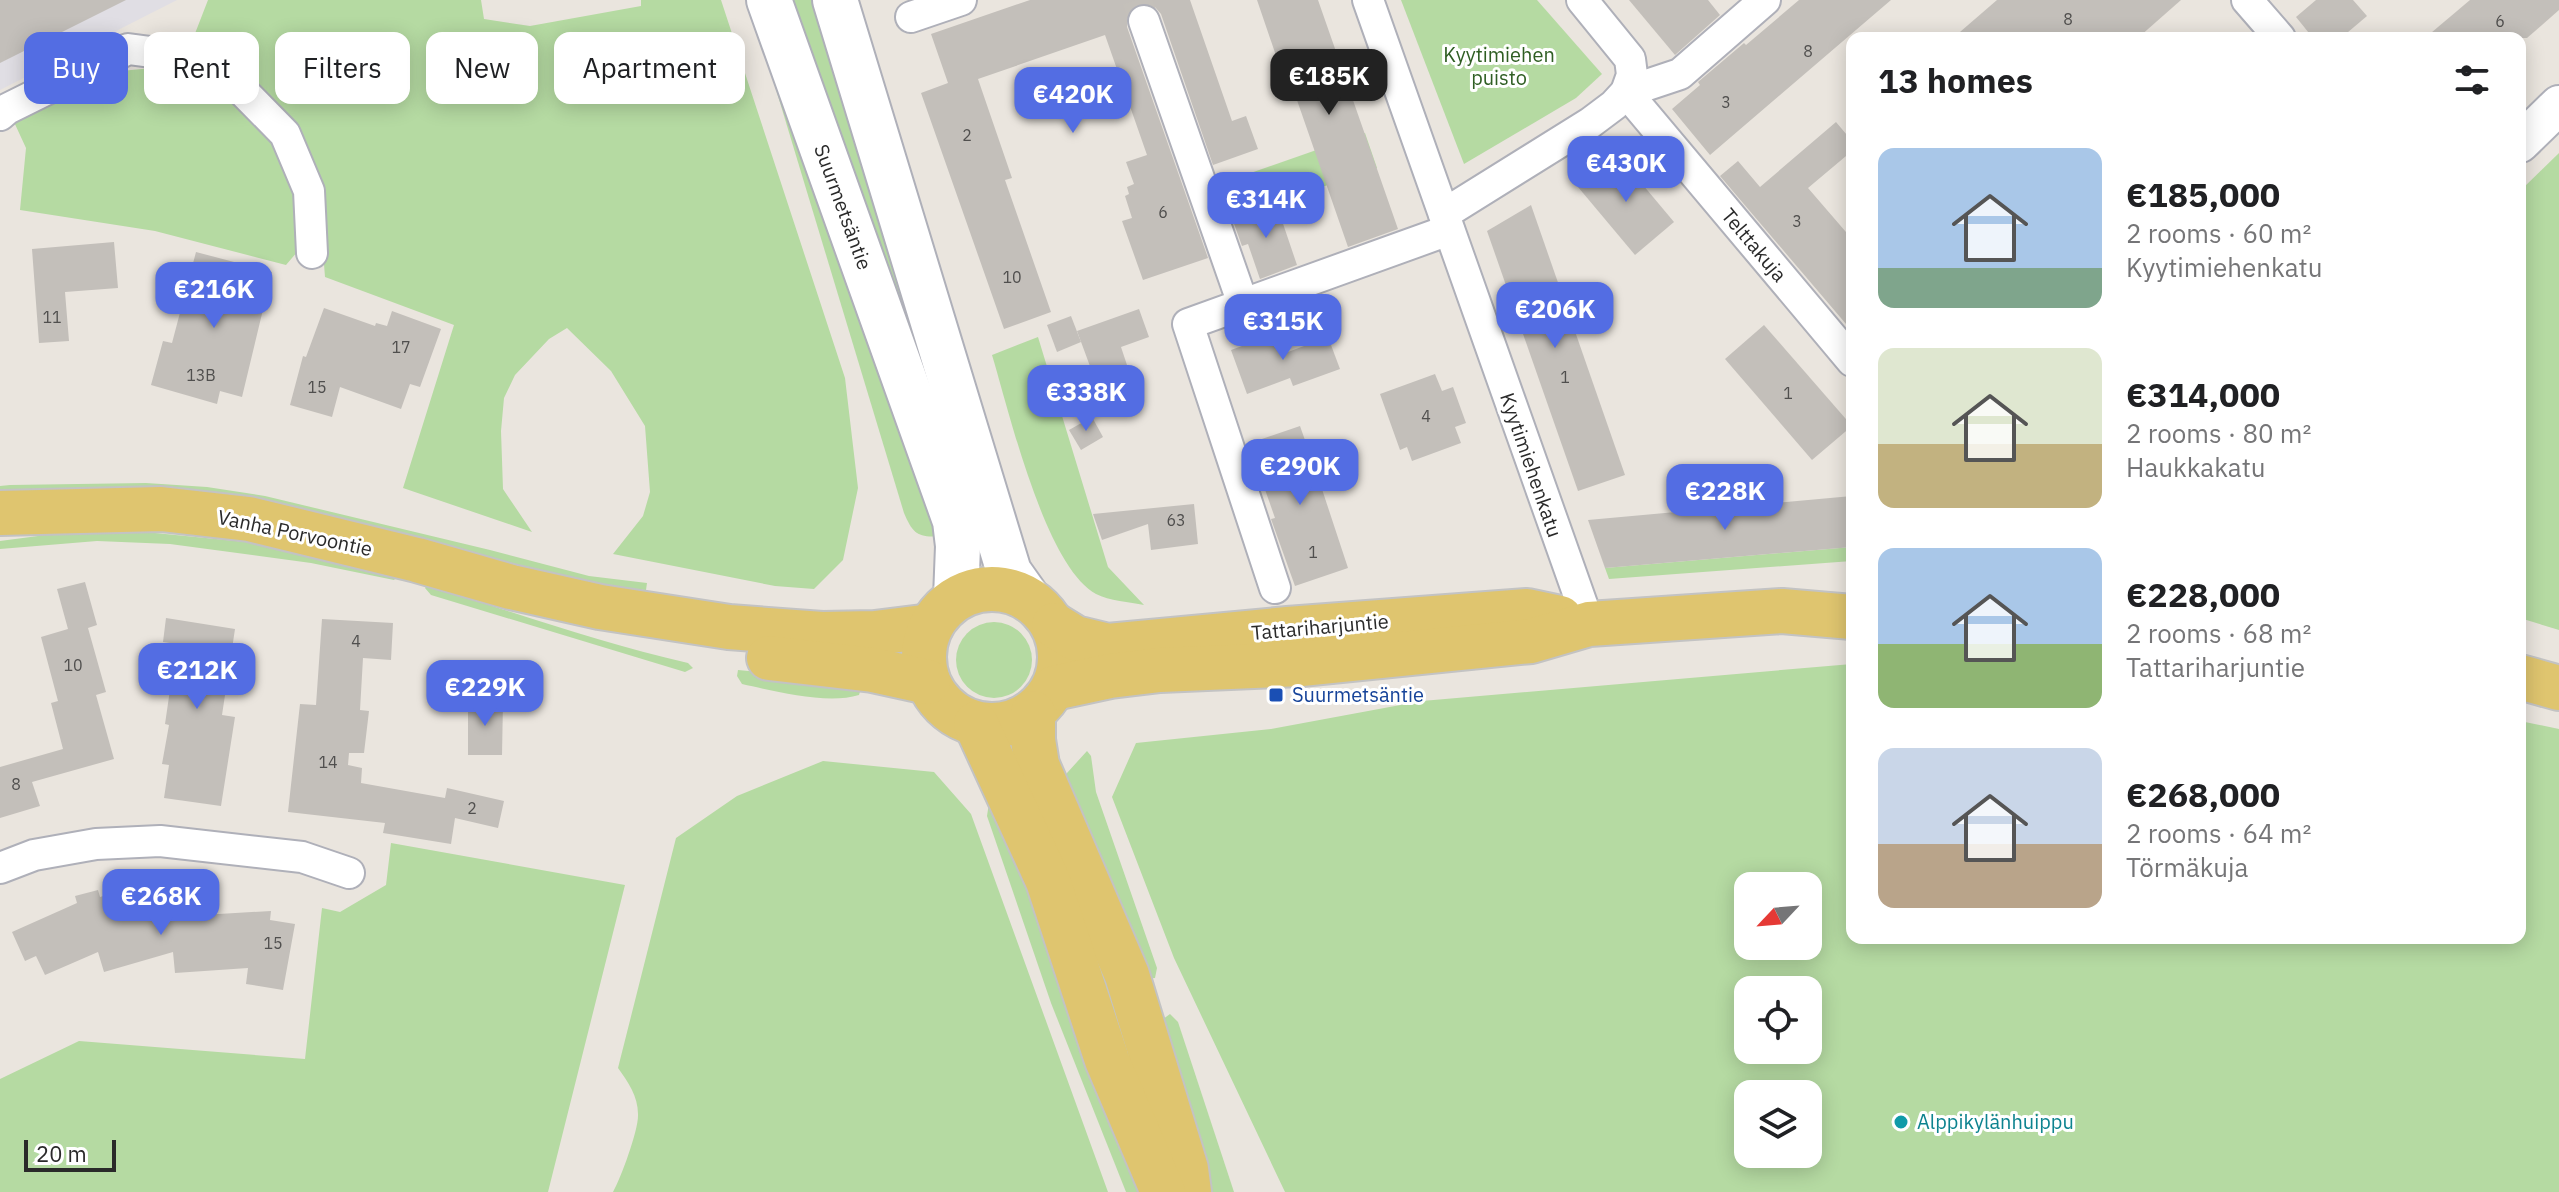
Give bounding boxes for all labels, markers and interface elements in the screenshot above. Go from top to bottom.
house number: 8 [2063,9,2073,29]
house number: 6 [2495,11,2505,31]
chip: Buy [24,32,128,104]
chip: Rent [144,32,259,104]
chip: Filters [275,32,410,104]
chip: New [426,32,538,104]
chip: Apartment [554,32,745,104]
park label: Kyytimiehen puisto [1443,41,1555,91]
house number: 8 [1803,41,1813,61]
pin: €185K [1273,49,1385,117]
text: €185K [1288,58,1370,92]
text: 13 homes [1878,58,2033,102]
icon: filters [2450,58,2494,102]
pin: €420K [1017,67,1129,135]
text: €420K [1032,76,1114,110]
house number: 3 [1721,92,1731,112]
house number: 2 [962,125,972,145]
pin: €430K [1570,136,1682,204]
street label: Suurmetsäntie [808,140,879,273]
text: €430K [1585,145,1667,179]
pin: €314K [1210,172,1322,240]
text: €185,000 [2126,172,2280,216]
icon: home [1942,180,2038,276]
text: €314K [1225,181,1307,215]
house number: 6 [1158,202,1168,222]
street label: Telttakuja [1716,202,1793,287]
house number: 3 [1792,211,1802,231]
text: 2 rooms · 60 m² [2126,216,2311,250]
text: Kyytimiehenkatu [2126,250,2322,284]
pin: €216K [158,262,270,330]
house number: 10 [1002,267,1022,287]
text: €216K [173,271,255,305]
pin: €206K [1499,282,1611,350]
text: €206K [1514,291,1596,325]
pin: €315K [1227,294,1339,362]
text: €315K [1242,303,1324,337]
house number: 11 [42,307,62,327]
house number: 17 [391,337,411,357]
house number: 13B [186,365,216,385]
pin: €338K [1030,365,1142,433]
house number: 1 [1560,367,1570,387]
text: €314,000 [2126,372,2280,416]
text: €338K [1045,374,1127,408]
house number: 15 [307,377,327,397]
icon: home [1942,380,2038,476]
house number: 1 [1783,383,1793,403]
street label: Kyytimiehenkatu [1494,389,1569,541]
house number: 4 [1421,406,1431,426]
text: 2 rooms · 80 m² [2126,416,2311,450]
pin: €290K [1244,439,1356,507]
text: €290K [1259,448,1341,482]
text: Haukkakatu [2126,450,2266,484]
pin: €228K [1669,464,1781,532]
text: €228K [1684,473,1766,507]
street label: Vanha Porvoontie [215,503,375,562]
house number: 63 [1166,510,1186,530]
house number: 1 [1308,542,1318,562]
text: €228,000 [2126,572,2280,616]
icon: home [1942,580,2038,676]
street label: Tattariharjuntie [1250,607,1390,646]
text: 2 rooms · 68 m² [2126,616,2311,650]
house number: 4 [351,631,361,651]
pin: €212K [141,643,253,711]
text: Tattariharjuntie [2126,650,2305,684]
text: €212K [156,652,238,686]
house number: 10 [63,655,83,675]
pin: €229K [429,660,541,728]
text: €229K [444,669,526,703]
place label: Suurmetsäntie [1292,681,1424,708]
marker: Suurmetsäntie [1267,686,1285,704]
house number: 14 [318,752,338,772]
text: €268,000 [2126,772,2280,816]
house number: 8 [11,774,21,794]
icon: home [1942,780,2038,876]
house number: 2 [467,798,477,818]
text: 2 rooms · 64 m² [2126,816,2311,850]
text: Törmäkuja [2126,850,2248,884]
pin: €268K [105,869,217,937]
north arrow [1734,872,1822,960]
map controls [1734,872,1822,1168]
text: €268K [120,878,202,912]
house number: 15 [263,933,283,953]
button: locate [1734,976,1822,1064]
button: layers [1734,1080,1822,1168]
place label: Alppikylänhuippu [1917,1108,2074,1135]
marker: Alppikylänhuippu [1892,1113,1910,1131]
scale bar [24,1136,116,1172]
text: 20 m [36,1139,87,1168]

